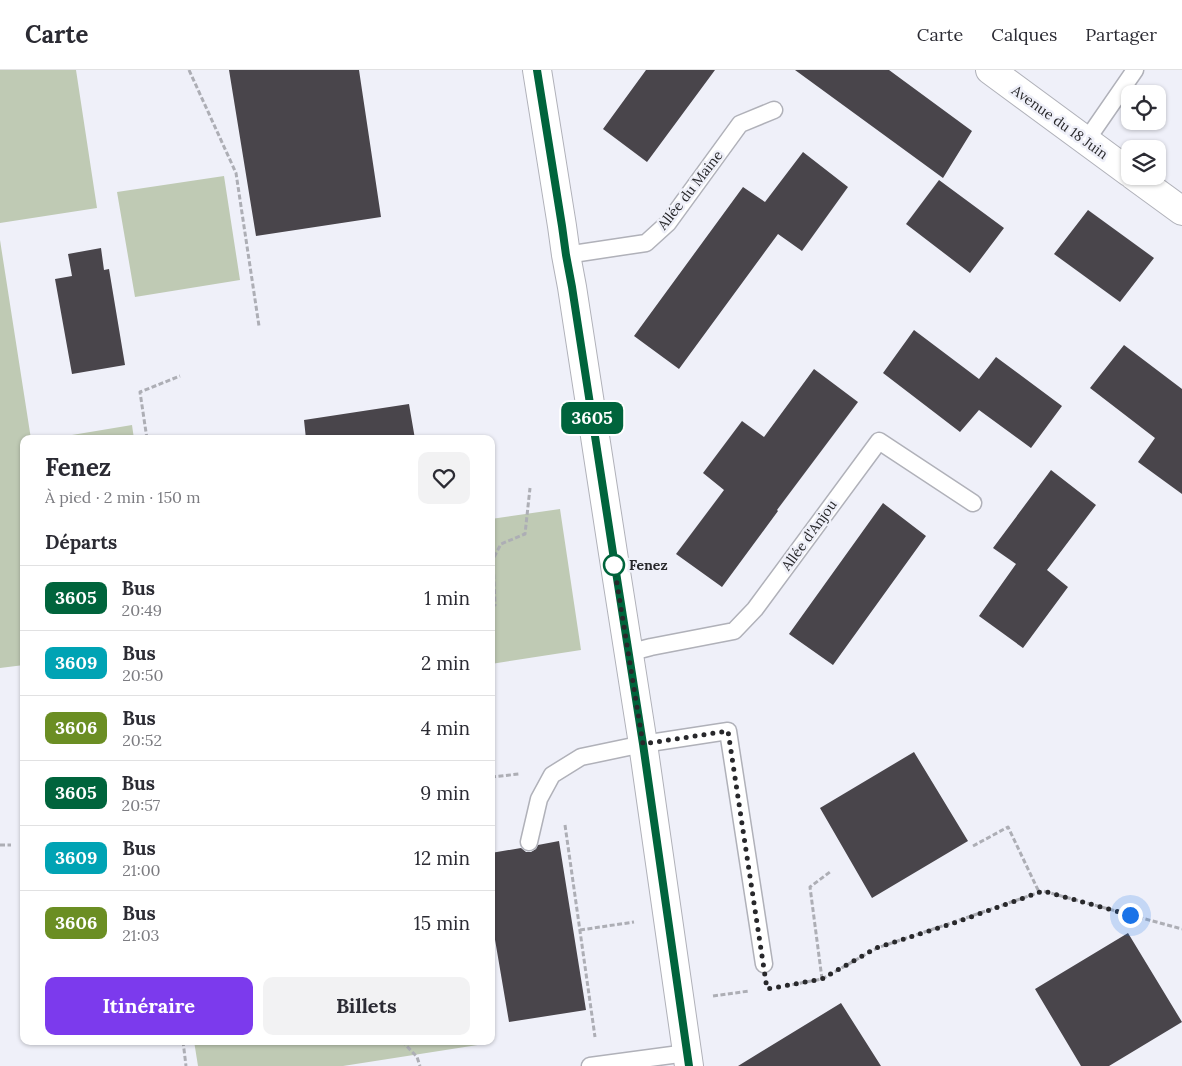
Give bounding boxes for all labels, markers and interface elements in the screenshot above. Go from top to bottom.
text: Carte [25,19,88,50]
text: Carte [917,23,963,46]
text: Calques [991,23,1057,46]
text: Partager [1085,23,1157,46]
street label: Avenue du 18 Juin [1008,81,1112,163]
map controls [1121,85,1166,185]
button: locate [1121,85,1166,130]
button: layers [1121,140,1166,185]
street label: Allée du Maine [653,146,727,234]
line badge: 3605 [557,402,627,434]
text: 3605 [571,406,613,429]
text: Fenez [45,452,111,483]
button: heart [418,452,470,504]
text: À pied · 2 min · 150 m [45,487,201,507]
street label: Allée d'Anjou [777,496,841,575]
text: Départs [45,530,117,554]
marker: Fenez [603,554,625,576]
place label: Fenez [629,556,668,574]
text: Bus [122,576,155,600]
text: 3605 [55,586,97,609]
text: 1 min [424,586,470,610]
text: 20:49 [122,600,162,620]
text: Bus [122,641,156,665]
text: 3609 [55,651,97,674]
text: 2 min [421,651,470,675]
text: 20:50 [122,665,163,685]
text: Bus [122,706,156,730]
text: 3606 [55,716,97,739]
text: 4 min [421,716,470,740]
text: 20:52 [122,730,162,750]
text: Bus [122,771,155,795]
text: 3605 [55,781,97,804]
text: 9 min [420,781,470,805]
text: 20:57 [122,795,160,815]
text: Bus [122,836,156,860]
text: 3609 [55,846,97,869]
text: 12 min [414,846,470,870]
text: 21:00 [122,860,161,880]
text: Bus [122,901,156,925]
your location [1118,903,1143,928]
text: 3606 [55,911,97,934]
text: 15 min [414,911,470,935]
text: 21:03 [122,925,160,945]
button: Itinéraire [45,977,253,1035]
button: Billets [263,977,470,1035]

